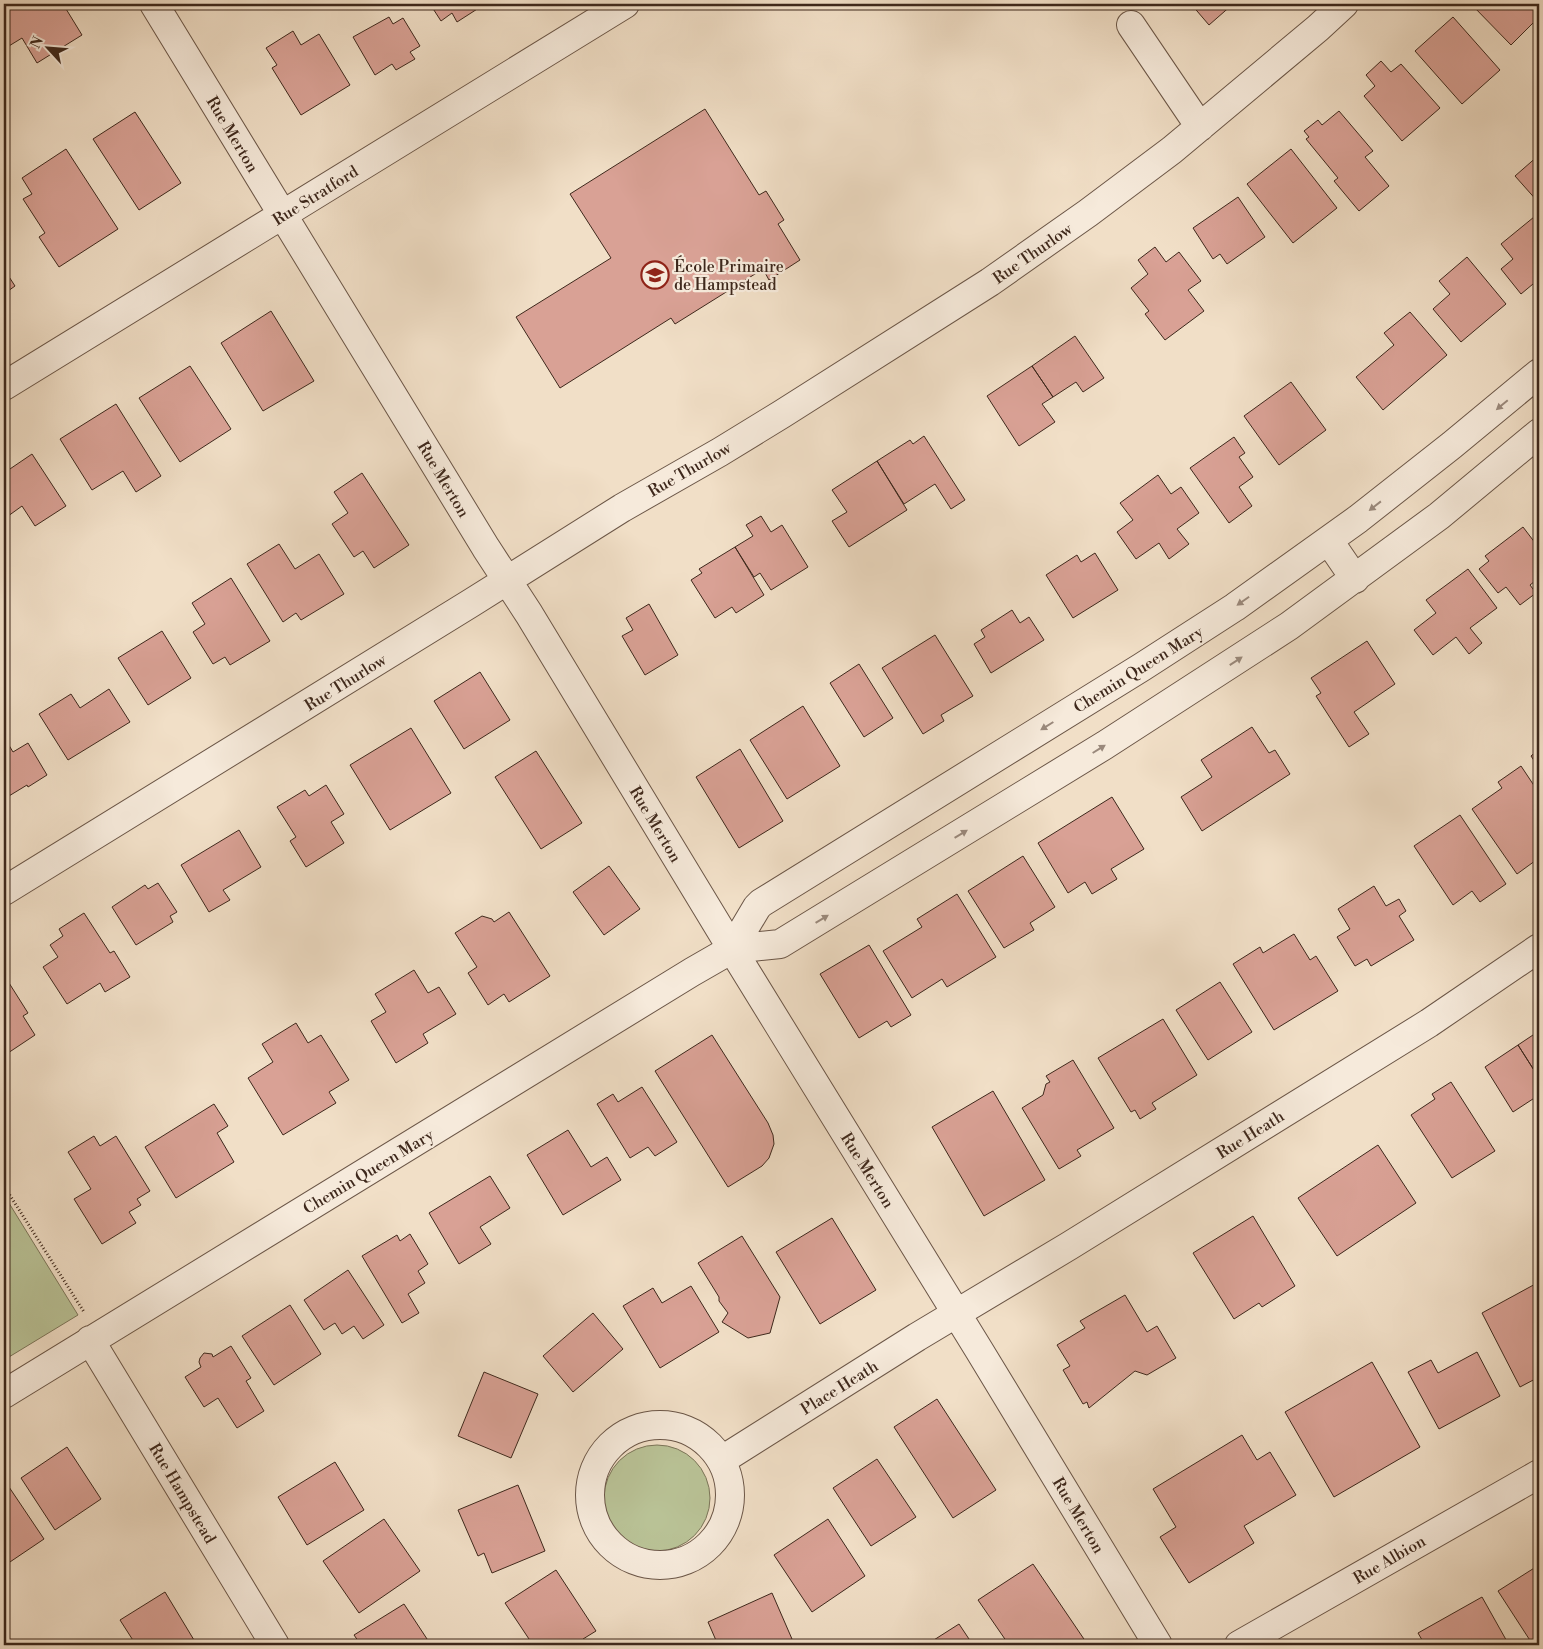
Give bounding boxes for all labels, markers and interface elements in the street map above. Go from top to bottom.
north arrow [22,22,72,72]
text: N [27,34,48,52]
street label: Rue Merton [202,93,263,177]
street label: Rue Stratford [269,162,362,230]
street label: Rue Thurlow [989,219,1077,288]
place label: École Primaire de Hampstead [674,255,784,295]
school or university icon: École Primaire de Hampstead [640,260,670,290]
one-way arrow [1496,399,1509,410]
street label: Rue Merton [413,438,474,522]
street label: Rue Thurlow [645,438,735,502]
one-way arrow [1368,501,1382,511]
one-way arrow [1237,596,1250,606]
street label: Chemin Queen Mary [1070,622,1207,718]
street label: Rue Thurlow [301,649,391,716]
one-way arrow [1230,657,1243,666]
one-way arrow [1040,721,1054,730]
one-way arrow [1093,744,1106,753]
street label: Rue Merton [625,783,686,867]
one-way arrow [954,829,967,838]
one-way arrow [816,914,829,923]
street label: Rue Heath [1213,1106,1288,1163]
street label: Chemin Queen Mary [300,1125,438,1219]
street label: Rue Merton [836,1129,898,1212]
street label: Place Heath [797,1356,882,1420]
street label: Rue Hampstead [144,1440,220,1547]
street label: Rue Merton [1048,1474,1109,1558]
street label: Rue Albion [1350,1531,1430,1589]

